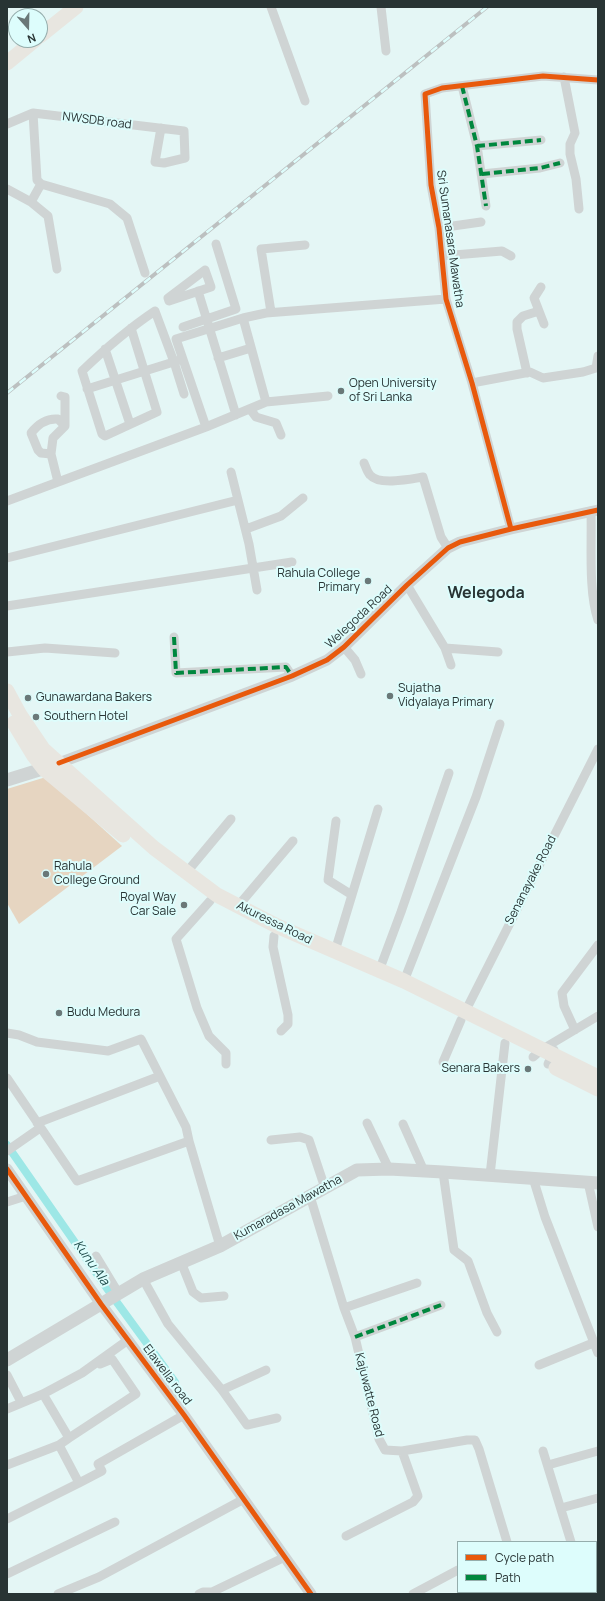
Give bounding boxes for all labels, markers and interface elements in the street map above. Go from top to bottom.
north arrow [8,8,48,48]
text: N [26,30,38,47]
street label: NWSDB road [62,110,132,132]
street label: Sri Sumanasara Mawatha [433,169,467,309]
place label: Open University of Sri Lanka [349,377,437,405]
marker: Open University of Sri Lanka [336,386,346,396]
place label: Rahula College Primary [277,567,360,595]
marker: Rahula College Primary [363,576,373,586]
street label: Welegoda Road [323,582,395,652]
district label: Welegoda [447,584,525,604]
place label: Sujatha Vidyalaya Primary [398,682,494,710]
place label: Gunawardana Bakers [36,691,152,705]
marker: Sujatha Vidyalaya Primary [385,691,395,701]
marker: Gunawardana Bakers [23,693,33,703]
place label: Southern Hotel [44,710,128,724]
marker: Southern Hotel [31,712,41,722]
street label: Senanayake Road [502,833,560,927]
place label: Rahula College Ground [54,860,140,888]
marker: Rahula College Ground [41,869,51,879]
place label: Royal Way Car Sale [120,891,176,919]
street label: Akuressa Road [234,899,314,947]
marker: Royal Way Car Sale [179,900,189,910]
place label: Budu Medura [67,1006,140,1020]
marker: Budu Medura [54,1008,64,1018]
place label: Senara Bakers [442,1062,520,1076]
marker: Senara Bakers [523,1064,533,1074]
street label: Kumaradasa Mawatha [232,1172,344,1244]
water label: Kunu Ala [70,1237,112,1289]
street label: Elawella road [140,1342,194,1408]
street label: Kajuwatte Road [352,1351,386,1439]
legend [457,1541,597,1593]
text: Cycle path [495,1549,554,1566]
text: Path [495,1569,521,1586]

